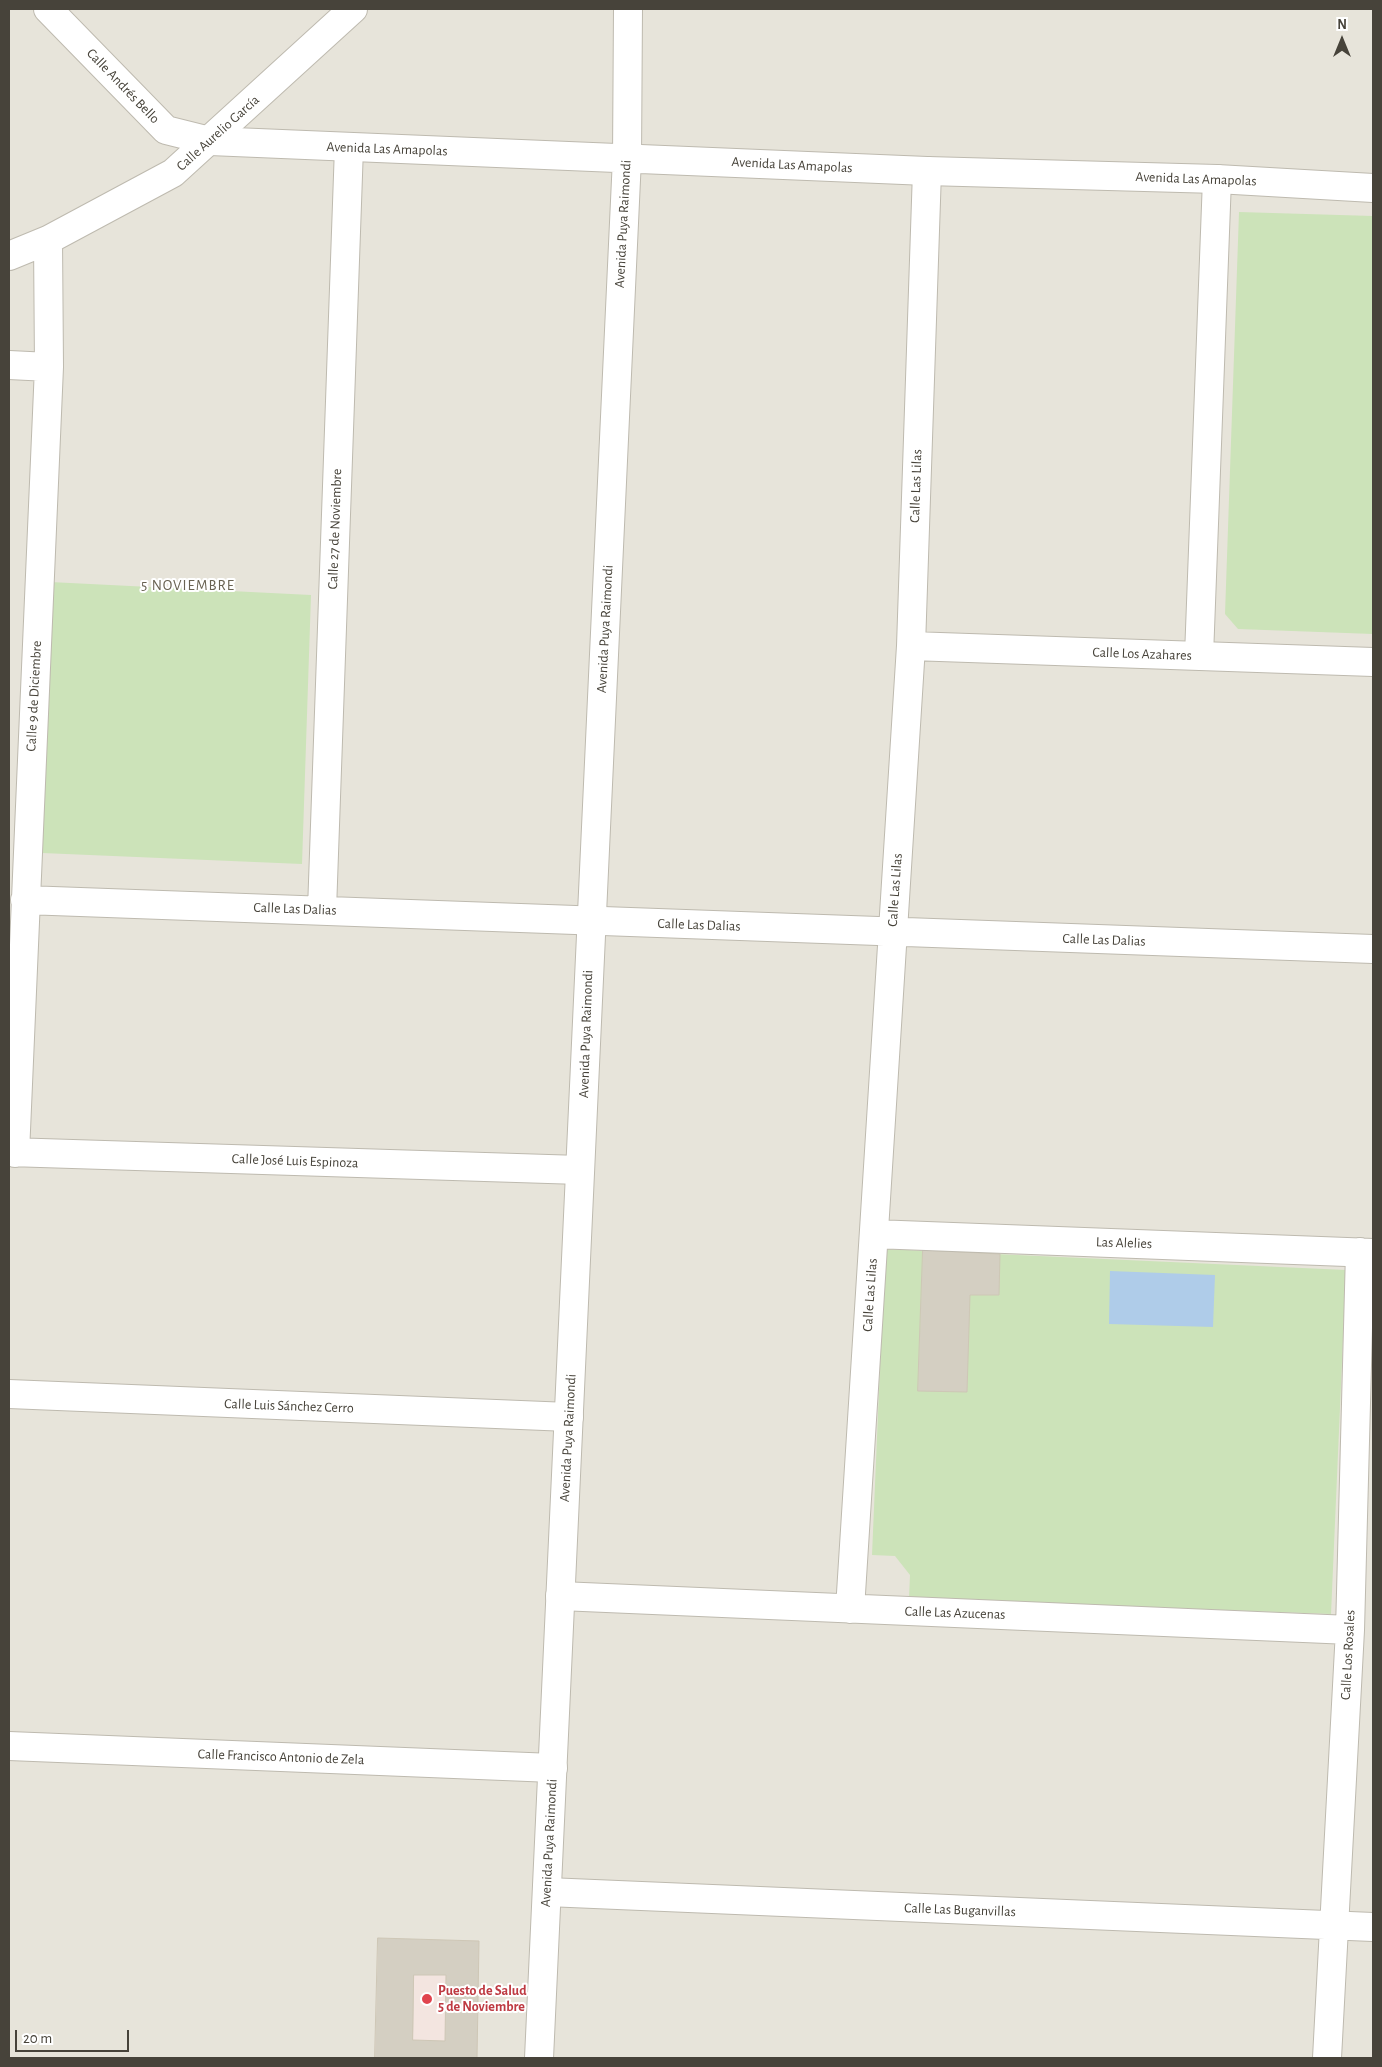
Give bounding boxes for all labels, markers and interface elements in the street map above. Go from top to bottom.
north arrow [1317,15,1367,65]
text: N [1337,18,1347,32]
street label: Calle Andrés Bello [83,45,163,127]
street label: Calle Aurelio García [173,91,263,175]
street label: Avenida Las Amapolas [326,138,448,160]
street label: Avenida Las Amapolas [731,153,853,177]
street label: Avenida Puya Raimondi [611,159,635,289]
street label: Avenida Las Amapolas [1135,168,1257,190]
street label: Calle Las Lilas [906,449,926,523]
street label: Calle 27 de Noviembre [324,468,346,590]
street label: Avenida Puya Raimondi [593,564,617,694]
district label: 5 NOVIEMBRE [140,576,236,594]
street label: Calle 9 de Diciembre [23,640,45,752]
street label: Calle Los Azahares [1092,644,1192,664]
street label: Calle Las Lilas [884,853,906,927]
street label: Calle Las Dalias [253,899,337,919]
street label: Calle Las Dalias [657,915,741,935]
street label: Calle Las Dalias [1062,930,1146,950]
street label: Avenida Puya Raimondi [575,970,597,1098]
street label: Calle José Luis Espinoza [231,1150,359,1172]
street label: Las Alelies [1096,1234,1152,1252]
street label: Calle Las Lilas [859,1258,881,1332]
street label: Avenida Puya Raimondi [556,1373,580,1503]
street label: Calle Luis Sánchez Cerro [224,1395,354,1417]
street label: Calle Las Azucenas [904,1603,1006,1623]
street label: Calle Los Rosales [1337,1609,1359,1701]
street label: Calle Francisco Antonio de Zela [197,1746,365,1768]
street label: Avenida Puya Raimondi [537,1778,561,1908]
street label: Calle Las Buganvillas [904,1900,1016,1920]
place label: Puesto de Salud 5 de Noviembre [438,1983,527,2015]
marker: Puesto de Salud 5 de Noviembre [420,1992,434,2006]
scale bar [18,2020,131,2052]
text: 20 m [23,2031,52,2046]

